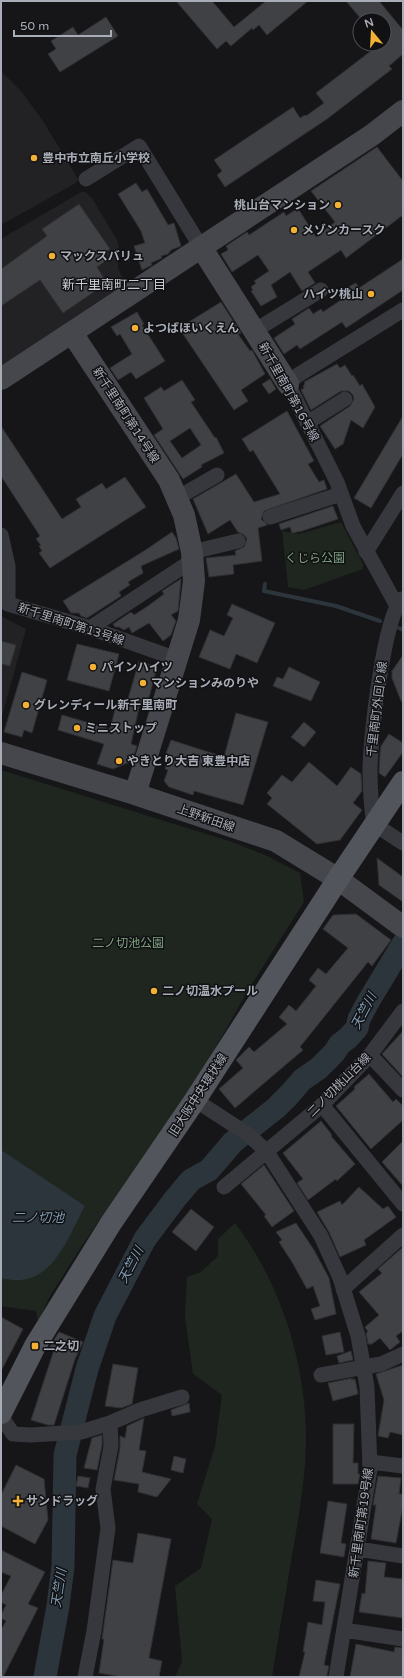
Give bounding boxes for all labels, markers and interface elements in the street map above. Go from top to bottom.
scale bar [14,12,111,38]
north arrow [352,12,392,52]
text: N [363,15,375,31]
text: 50 m [20,19,49,33]
place label: 豊中市立南丘小学校 [42,151,150,165]
marker: 豊中市立南丘小学校 [29,153,39,163]
place label: 桃山台マンション [234,198,330,212]
marker: 桃山台マンション [333,200,343,210]
place label: メゾンカースク [302,223,385,237]
marker: メゾンカースク [289,225,299,235]
place label: マックスバリュ [60,249,144,263]
marker: マックスバリュ [47,251,57,261]
district label: 新千里南町二丁目 [62,277,166,293]
place label: ハイツ桃山 [303,287,363,301]
marker: ハイツ桃山 [366,289,376,299]
place label: よつばほいくえん [143,321,239,335]
marker: よつばほいくえん [130,323,140,333]
street label: 新千里南町第16号線 [256,340,322,444]
street label: 新千里南町第14号線 [90,365,162,465]
park label: くじら公園 [285,551,345,565]
street label: 新千里南町第13号線 [16,600,126,648]
place label: パインハイツ [101,660,173,674]
street label: 千里南町外回り線 [364,660,390,758]
marker: パインハイツ [88,662,98,672]
place label: マンションみのりや [151,676,259,690]
marker: マンションみのりや [138,678,148,688]
place label: グレンディール新千里南町 [34,698,177,712]
marker: グレンディール新千里南町 [21,700,31,710]
place label: ミニストップ [85,721,157,735]
marker: ミニストップ [72,723,82,733]
place label: やきとり大吉 東豊中店 [127,754,250,768]
marker: やきとり大吉 東豊中店 [114,756,124,766]
street label: 上野新田線 [175,802,237,834]
park label: 二ノ切池公園 [92,936,164,950]
place label: 二ノ切温水プール [162,984,258,998]
marker: 二ノ切温水プール [149,986,159,996]
water label: 天竺川 [348,988,381,1032]
street label: 二ノ切桃山台線 [304,1050,374,1120]
street label: 旧大阪中央環状線 [166,1051,230,1139]
water label: 二ノ切池 [12,1210,66,1226]
water label: 天竺川 [115,1242,148,1286]
place label: 二之切 [43,1339,79,1353]
marker: 二之切 [30,1341,40,1351]
street label: 新千里南町第19号線 [346,1467,376,1579]
place label: サンドラッグ [26,1494,98,1508]
marker: サンドラッグ [13,1496,23,1506]
water label: 天竺川 [48,1566,70,1609]

